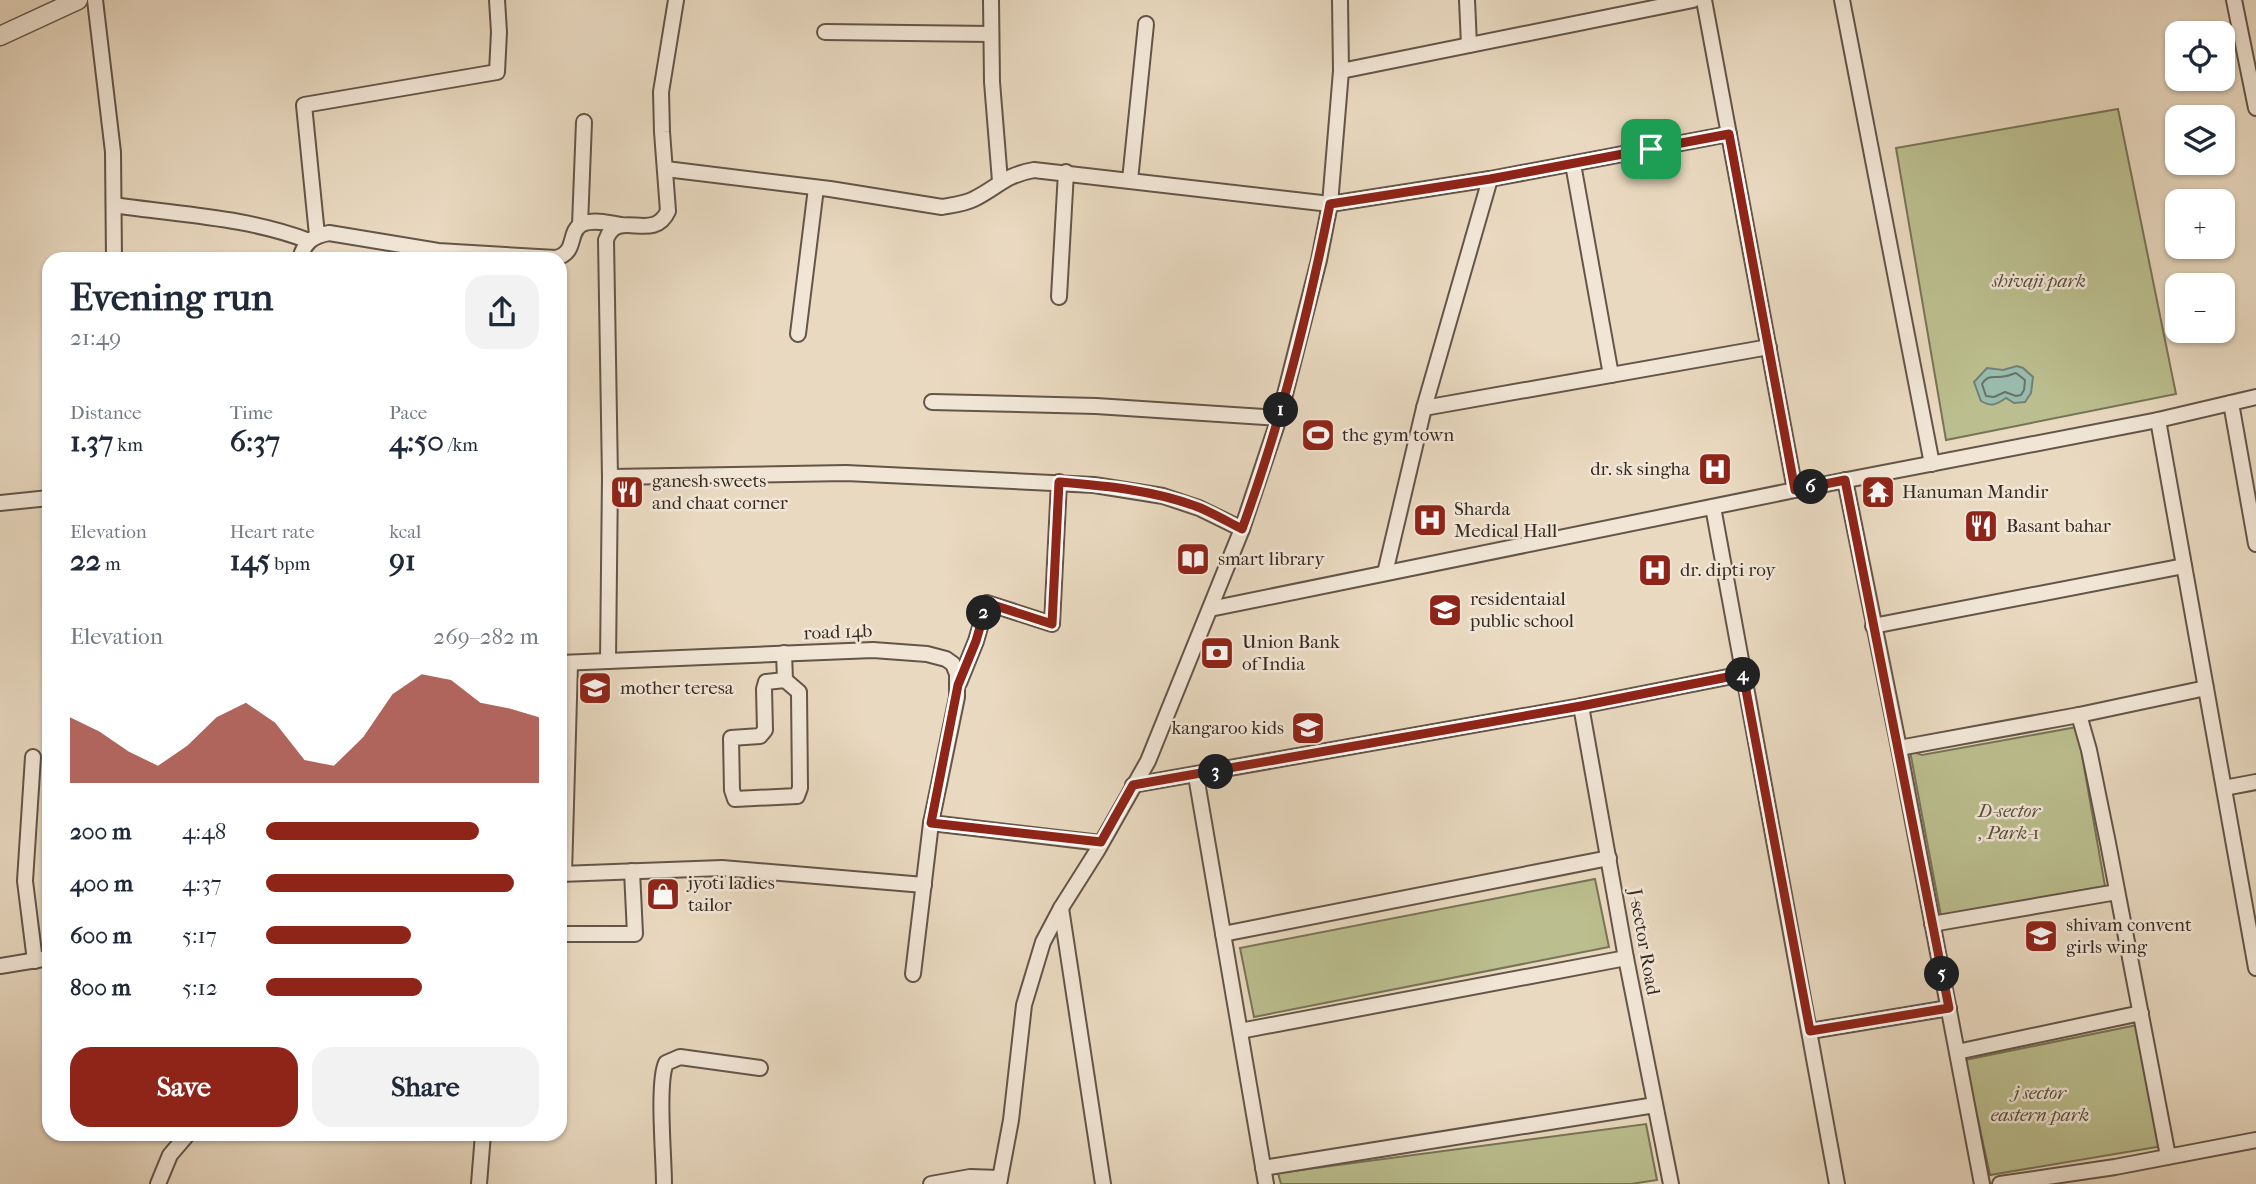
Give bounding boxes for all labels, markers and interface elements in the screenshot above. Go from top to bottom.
map controls [2165,21,2235,343]
button: locate [2165,21,2235,91]
button: layers [2165,105,2235,175]
pin [1621,119,1681,179]
icon: arrive [1632,130,1670,168]
button: + [2165,189,2235,259]
park label: shivaji park [1991,270,2086,292]
button: − [2165,273,2235,343]
text: Evening run [70,275,273,320]
button: share [465,275,539,349]
text: 21:49 [70,324,121,351]
pin: 1 [1264,392,1298,428]
text: 1 [1277,398,1284,420]
text: Distance [70,402,141,424]
text: Time [230,402,273,424]
text: Pace [389,402,427,424]
sports icon: the gym town [1299,416,1337,454]
text: 1.37 [70,424,113,459]
text: 6:37 [230,424,280,459]
text: 4:50 [389,424,444,459]
place label: the gym town [1342,424,1454,446]
text: km [113,434,143,456]
text: /km [444,434,478,456]
hospital icon: dr. sk singha [1696,450,1734,488]
place label: dr. sk singha [1590,458,1690,480]
place label: ganesh sweets and chaat corner [652,470,789,514]
pin: 6 [1794,470,1828,504]
restaurant icon: ganesh sweets and chaat corner [608,473,646,511]
temple icon: Hanuman Mandir [1859,473,1897,511]
text: 6 [1805,475,1816,497]
place label: Hanuman Mandir [1902,481,2049,503]
place label: Sharda Medical Hall [1454,498,1557,542]
hospital icon: Sharda Medical Hall [1411,501,1449,539]
restaurant icon: Basant bahar [1962,507,2000,545]
place label: Basant bahar [2006,515,2112,537]
text: Elevation [70,521,147,543]
text: Heart rate [230,521,315,543]
text: kcal [389,521,421,543]
library icon: smart library [1174,540,1212,578]
text: 22 [70,543,101,578]
text: 145 [230,543,270,578]
text: 91 [389,543,416,578]
place label: smart library [1218,548,1325,570]
hospital icon: dr. dipti roy [1636,551,1674,589]
text: m [101,553,121,575]
text: bpm [270,553,310,575]
place label: dr. dipti roy [1680,559,1776,581]
place label: residentaial public school [1469,588,1574,632]
school or university icon: residentaial public school [1426,591,1464,629]
pin: 2 [967,596,1002,630]
text: 2 [979,601,988,623]
street label: road 14b [803,620,873,644]
text: Elevation [70,623,163,650]
text: 269–282 m [433,623,539,650]
place label: Union Bank of India [1242,631,1340,675]
bank icon: Union Bank of India [1198,634,1236,672]
pin: 4 [1726,658,1760,692]
text: 4 [1737,663,1748,685]
school or university icon: mother teresa [576,669,614,707]
place label: mother teresa [620,677,734,699]
school or university icon: kangaroo kids [1289,709,1327,747]
place label: kangaroo kids [1172,717,1284,739]
pin: 3 [1198,754,1234,790]
text: 3 [1212,760,1219,782]
park label: D-sector , Park-1 [1976,800,2041,844]
text: 200 m [70,818,131,845]
text: 4:48 [182,818,226,845]
text: 400 m [70,870,133,897]
text: 4:37 [182,870,222,897]
place label: jyoti ladies tailor [686,872,775,916]
shop icon: jyoti ladies tailor [644,875,682,913]
street label: J-sector Road [1623,885,1664,998]
place label: shivam convent girls wing [2066,914,2192,958]
school or university icon: shivam convent girls wing [2022,917,2060,955]
text: 600 m [70,922,132,949]
text: 5:17 [182,922,217,949]
pin: 5 [1924,956,1960,992]
text: 5 [1937,962,1946,984]
text: 800 m [70,974,131,1001]
text: 5:12 [182,974,218,1001]
button: Save [70,1047,298,1127]
button: Share [312,1047,539,1127]
park label: j sector eastern park [1991,1082,2089,1126]

